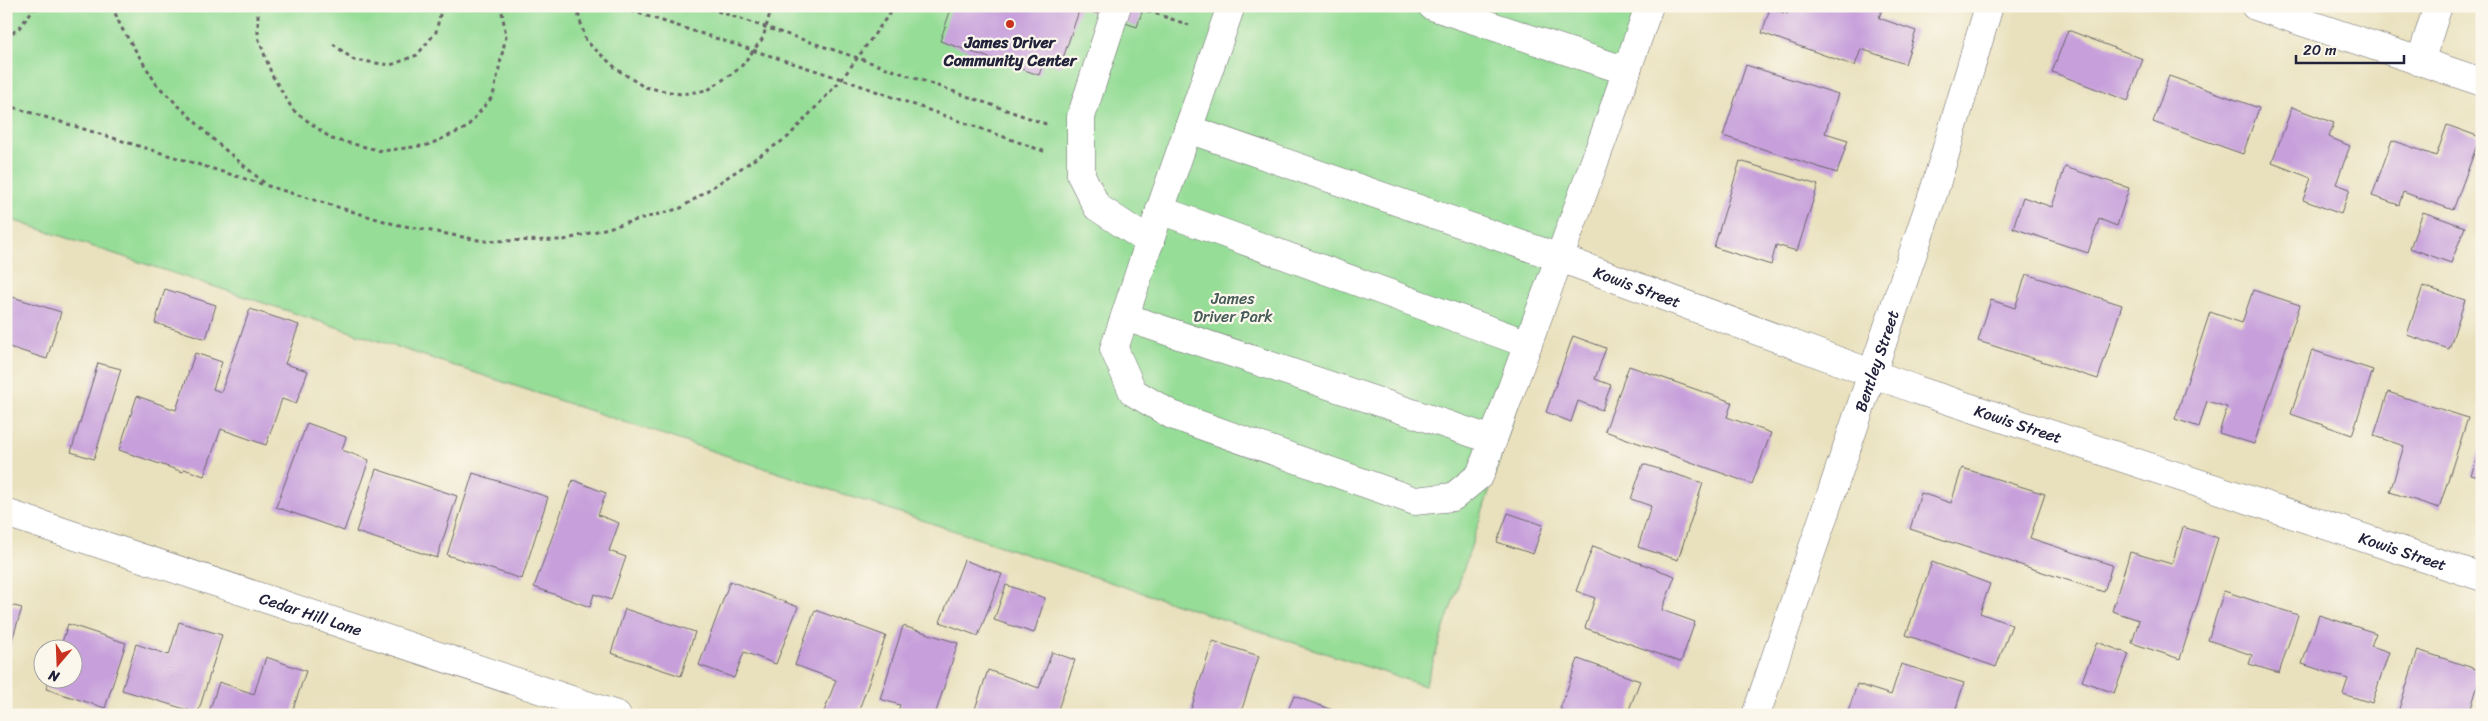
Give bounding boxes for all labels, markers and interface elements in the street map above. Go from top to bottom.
marker: James Driver Community Center [1004,18,1016,30]
place label: James Driver Community Center [943,28,1078,75]
scale bar [2296,32,2403,64]
text: 20 m [2303,37,2337,63]
street label: Kowis Street [1589,258,1685,316]
park label: James Driver Park [1193,284,1273,331]
street label: Bentley Street [1846,306,1908,416]
street label: Kowis Street [1970,396,2066,452]
street label: Kowis Street [2355,523,2450,579]
street label: Cedar Hill Lane [255,584,366,645]
north arrow [32,638,82,688]
text: N [45,662,64,690]

